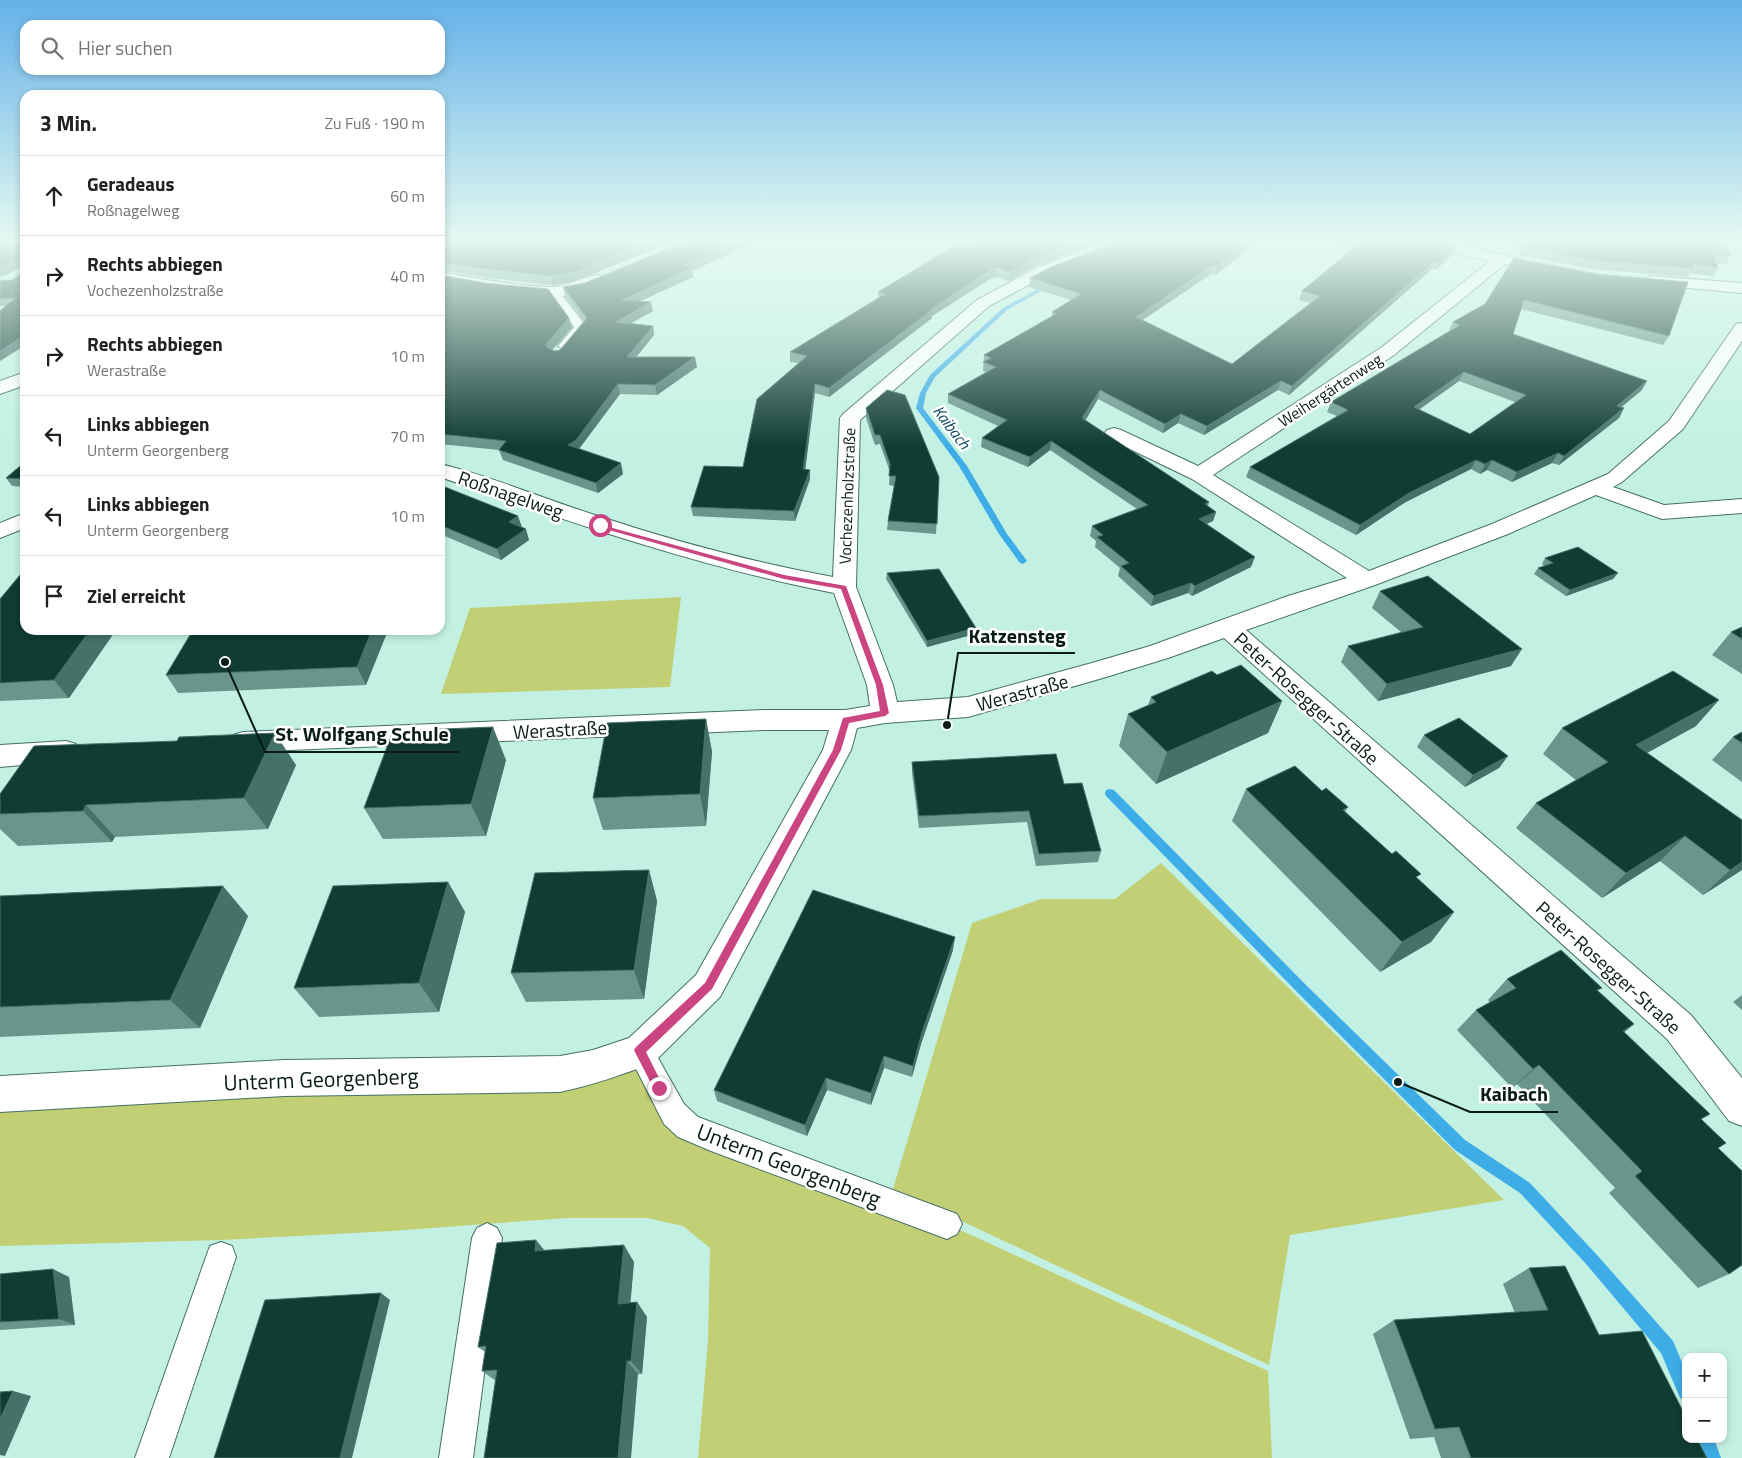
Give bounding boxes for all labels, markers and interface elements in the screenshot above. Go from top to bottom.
search box [20,20,445,75]
text: Hier suchen [78,33,173,62]
icon: search [38,34,66,62]
text: 3 Min. [40,107,97,139]
text: Zu Fuß · 190 m [324,111,425,135]
text: Geradeaus [87,169,174,198]
icon: ahead [40,182,68,210]
text: 60 m [390,184,425,208]
text: Roßnagelweg [87,198,179,222]
text: Rechts abbiegen [87,249,223,278]
icon: right [40,262,68,290]
text: 40 m [390,264,425,288]
text: Vochezenholzstraße [87,278,224,302]
text: Rechts abbiegen [87,329,223,358]
icon: right [40,342,68,370]
text: 10 m [390,344,425,368]
street label: Weihergärtenweg [1273,347,1387,433]
text: Werastraße [87,358,166,382]
water label: Kaibach [927,400,977,455]
text: Links abbiegen [87,409,210,438]
icon: left [40,422,68,450]
text: 70 m [390,424,425,448]
street label: Vochezenholzstraße [833,427,861,565]
text: Unterm Georgenberg [87,438,229,462]
street label: Roßnagelweg [454,462,568,526]
text: Links abbiegen [87,489,210,518]
icon: left [40,502,68,530]
text: 10 m [390,504,425,528]
route start [589,514,612,537]
text: Unterm Georgenberg [87,518,229,542]
text: Ziel erreicht [87,581,185,610]
icon: arrive [40,582,68,610]
callout: Katzensteg [958,618,1075,653]
text: Katzensteg [968,620,1066,651]
street label: Peter-Rosegger-Straße [1228,625,1386,771]
street label: Werastraße [973,666,1071,718]
street label: Werastraße [512,712,608,746]
callout: St. Wolfgang Schule [265,717,459,752]
text: St. Wolfgang Schule [275,718,449,749]
street label: Peter-Rosegger-Straße [1530,894,1688,1040]
street label: Unterm Georgenberg [223,1059,419,1099]
route end [648,1077,671,1100]
callout: Kaibach [1470,1077,1558,1112]
text: Kaibach [1480,1078,1548,1109]
street label: Unterm Georgenberg [692,1114,886,1216]
map controls [1682,1353,1727,1443]
button: + [1682,1353,1727,1398]
button: − [1682,1398,1727,1443]

